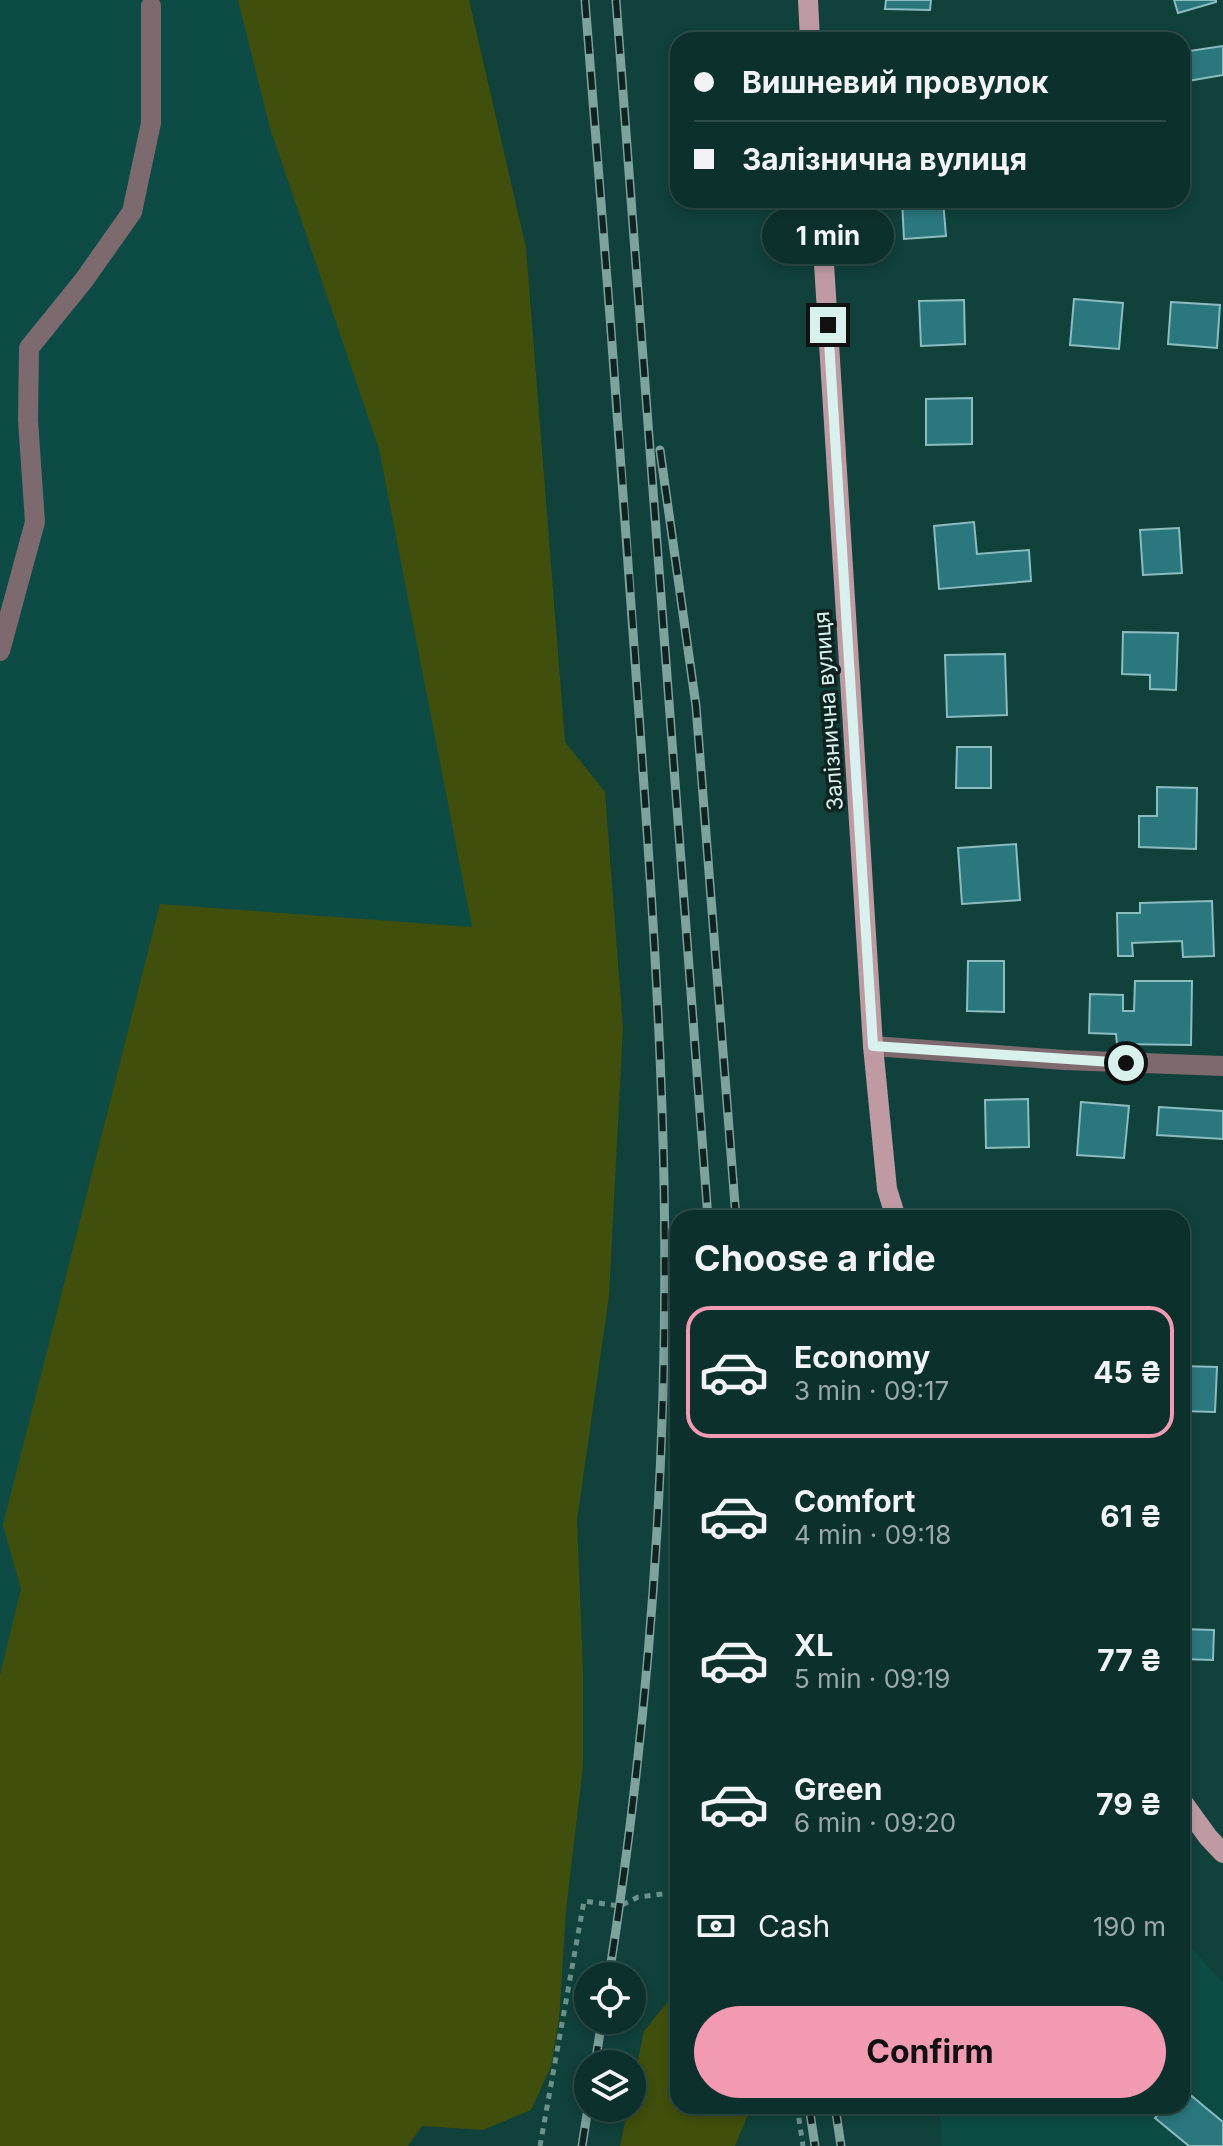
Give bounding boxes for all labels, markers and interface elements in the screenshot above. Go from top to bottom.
text: Вишневий провулок [742,64,1048,100]
text: Залізнична вулиця [742,141,1027,177]
callout: 1 min [762,209,894,265]
text: 1 min [796,220,860,251]
route end [810,307,846,343]
street label: Залізнична вулиця [808,610,848,812]
route start [1108,1045,1144,1081]
text: Choose a ride [694,1236,936,1280]
icon: car [698,1336,770,1408]
text: Economy [794,1339,930,1375]
text: 45 ₴ [1093,1354,1162,1390]
text: 3 min · 09:17 [794,1375,949,1406]
icon: car [698,1480,770,1552]
text: Comfort [794,1483,915,1519]
text: 61 ₴ [1100,1498,1162,1534]
text: 4 min · 09:18 [794,1519,951,1550]
icon: car [698,1624,770,1696]
text: XL [794,1627,833,1663]
text: 77 ₴ [1097,1642,1162,1678]
text: 5 min · 09:19 [794,1663,950,1694]
icon: car [698,1768,770,1840]
text: Green [794,1771,882,1807]
text: 79 ₴ [1096,1786,1162,1822]
text: 6 min · 09:20 [794,1807,956,1838]
icon: cash [694,1904,738,1948]
text: Cash [758,1908,830,1944]
text: 190 m [1093,1911,1166,1942]
map controls [574,1962,646,2122]
button: locate [574,1962,646,2034]
button: Confirm [694,2006,1166,2098]
button: layers [574,2050,646,2122]

